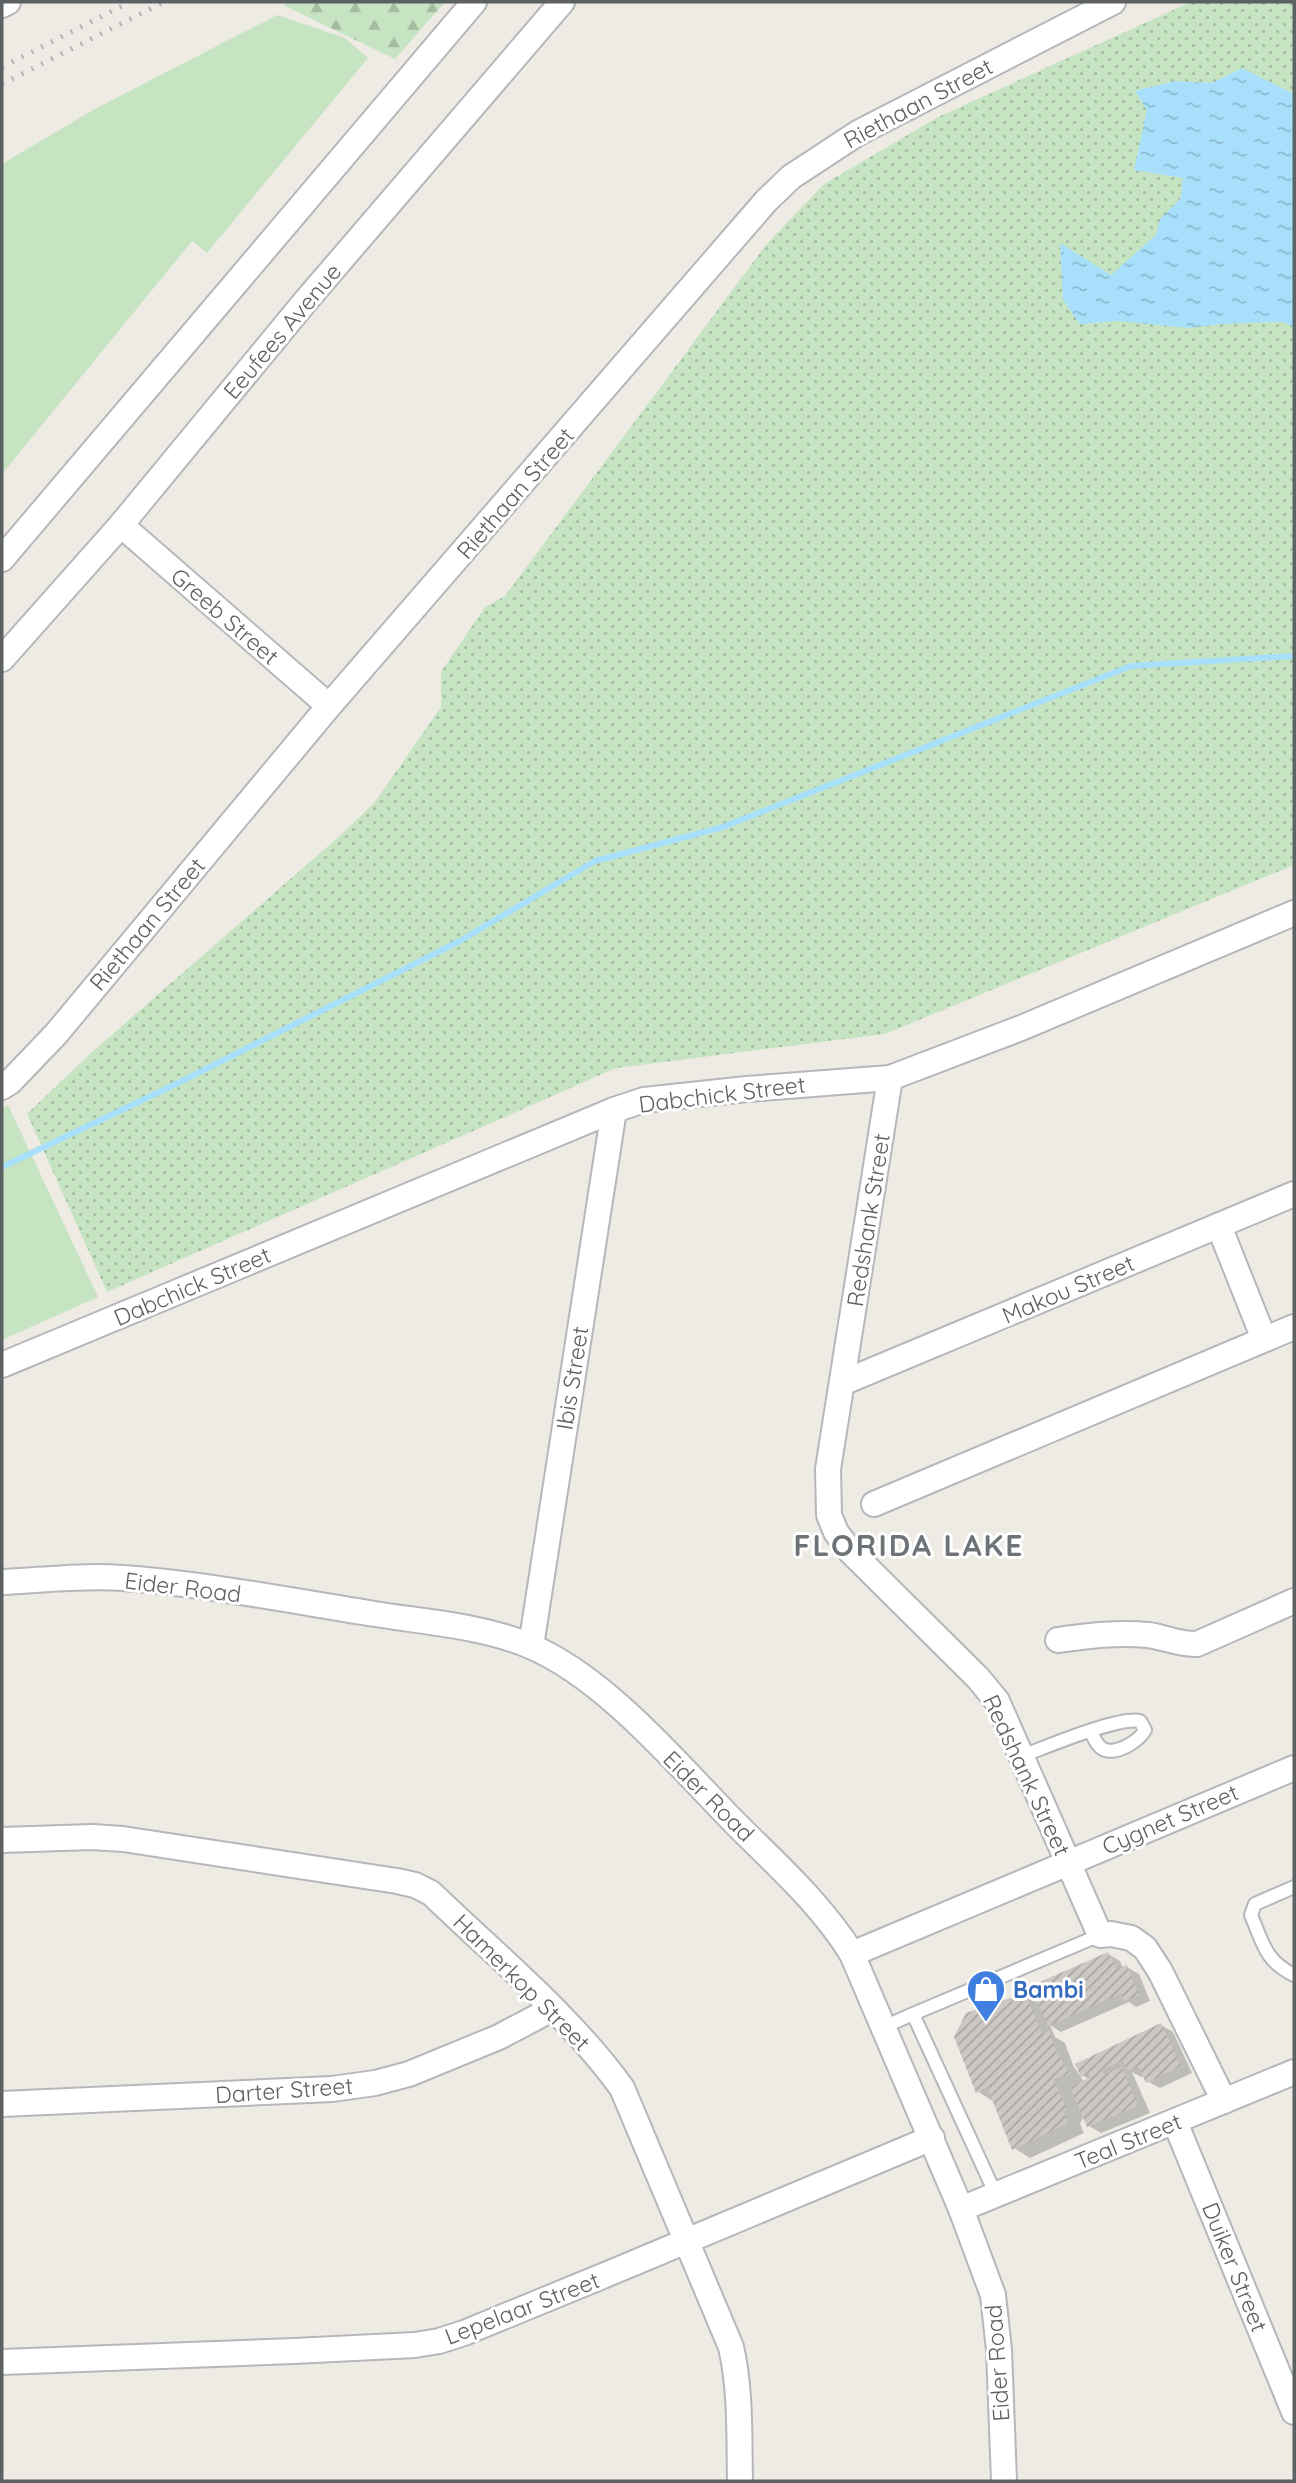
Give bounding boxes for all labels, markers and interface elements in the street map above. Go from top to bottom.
street label: Riethaan Street [838,51,998,154]
street label: Eeufees Avenue [217,257,347,405]
street label: Riethaan Street [450,421,580,565]
street label: Greeb Street [165,561,285,671]
street label: Riethaan Street [83,851,211,996]
street label: Dabchick Street [637,1069,807,1119]
street label: Redshank Street [840,1131,896,1309]
street label: Dabchick Street [109,1240,275,1332]
street label: Makou Street [997,1248,1139,1330]
street label: Ibis Street [550,1324,595,1432]
district label: FLORIDA LAKE [794,1526,1024,1564]
street label: Eider Road [123,1565,243,1609]
street label: Redshank Street [977,1690,1077,1860]
street label: Eider Road [657,1744,761,1848]
street label: Cygnet Street [1097,1777,1243,1861]
street label: Hamerkop Street [447,1907,597,2057]
shop icon: Bambi [965,1968,1007,2023]
place label: Bambi [1013,1975,1084,2004]
street label: Darter Street [214,2071,354,2109]
street label: Teal Street [1070,2106,1186,2176]
street label: Duiker Street [1196,2198,1274,2336]
street label: Lepelaar Street [440,2265,604,2351]
street label: Eider Road [978,2304,1016,2422]

